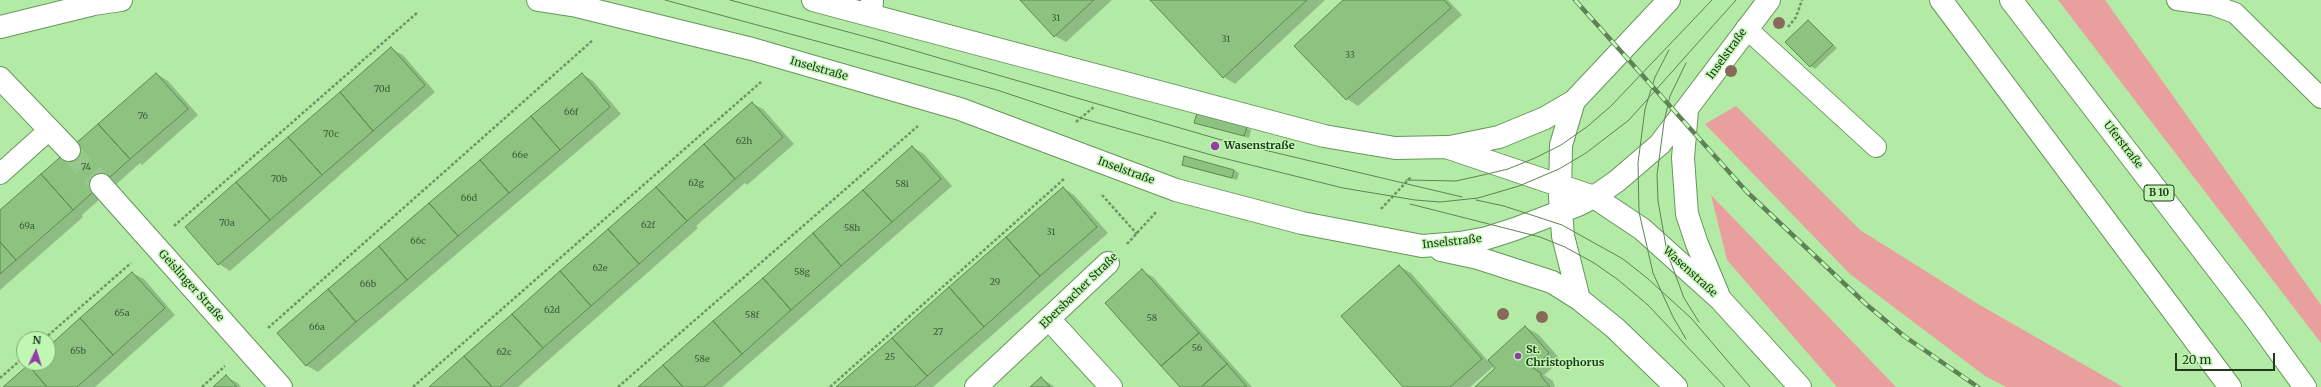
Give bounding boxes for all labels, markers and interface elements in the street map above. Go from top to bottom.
house number: 31 [1052,13,1060,23]
street label: Inselstraße [1704,26,1750,82]
house number: 31 [1222,34,1230,44]
house number: 33 [1345,50,1355,60]
street label: Inselstraße [789,54,849,84]
house number: 70d [374,84,390,94]
house number: 66f [564,107,578,117]
house number: 76 [138,111,148,121]
street label: Uferstraße [2101,119,2145,171]
house number: 70c [323,129,339,139]
house number: 62h [736,136,752,146]
place label: Wasenstraße [1224,139,1295,153]
marker: Wasenstraße [1209,140,1221,152]
house number: 66e [512,150,528,160]
street label: Inselstraße [1096,155,1156,187]
house number: 74 [81,162,91,172]
house number: 70b [271,174,287,184]
house number: 62g [688,178,704,188]
house number: 58i [895,179,909,189]
road number: B 10 [2144,185,2174,201]
house number: 66d [461,193,477,203]
house number: 70a [219,218,235,228]
house number: 62f [641,220,655,230]
house number: 69a [19,221,35,231]
house number: 58h [844,223,860,233]
house number: 31 [1047,227,1055,237]
street label: Inselstraße [1422,232,1482,252]
house number: 66c [410,236,426,246]
street label: Wasenstraße [1660,244,1720,300]
street label: Geislinger Straße [156,248,226,324]
street label: Ebersbacher Straße [1037,251,1121,331]
house number: 62e [592,263,608,273]
house number: 58g [794,267,810,277]
house number: 29 [990,277,1000,287]
house number: 66b [360,279,376,289]
house number: 62d [544,305,560,315]
house number: 65a [114,308,130,318]
house number: 58f [745,310,759,320]
house number: 58 [1147,313,1157,323]
house number: 66a [309,322,325,332]
house number: 27 [933,327,943,337]
north arrow [16,331,56,371]
text: N [32,333,42,347]
house number: 56 [1192,343,1202,353]
place label: St. Christophorus [1526,343,1604,369]
scale bar [2177,345,2277,371]
house number: 65b [70,346,86,356]
house number: 62c [497,347,511,357]
marker: St. Christophorus [1513,351,1523,361]
house number: 25 [885,352,895,362]
text: 20 m [2182,352,2211,367]
house number: 58e [694,354,710,364]

